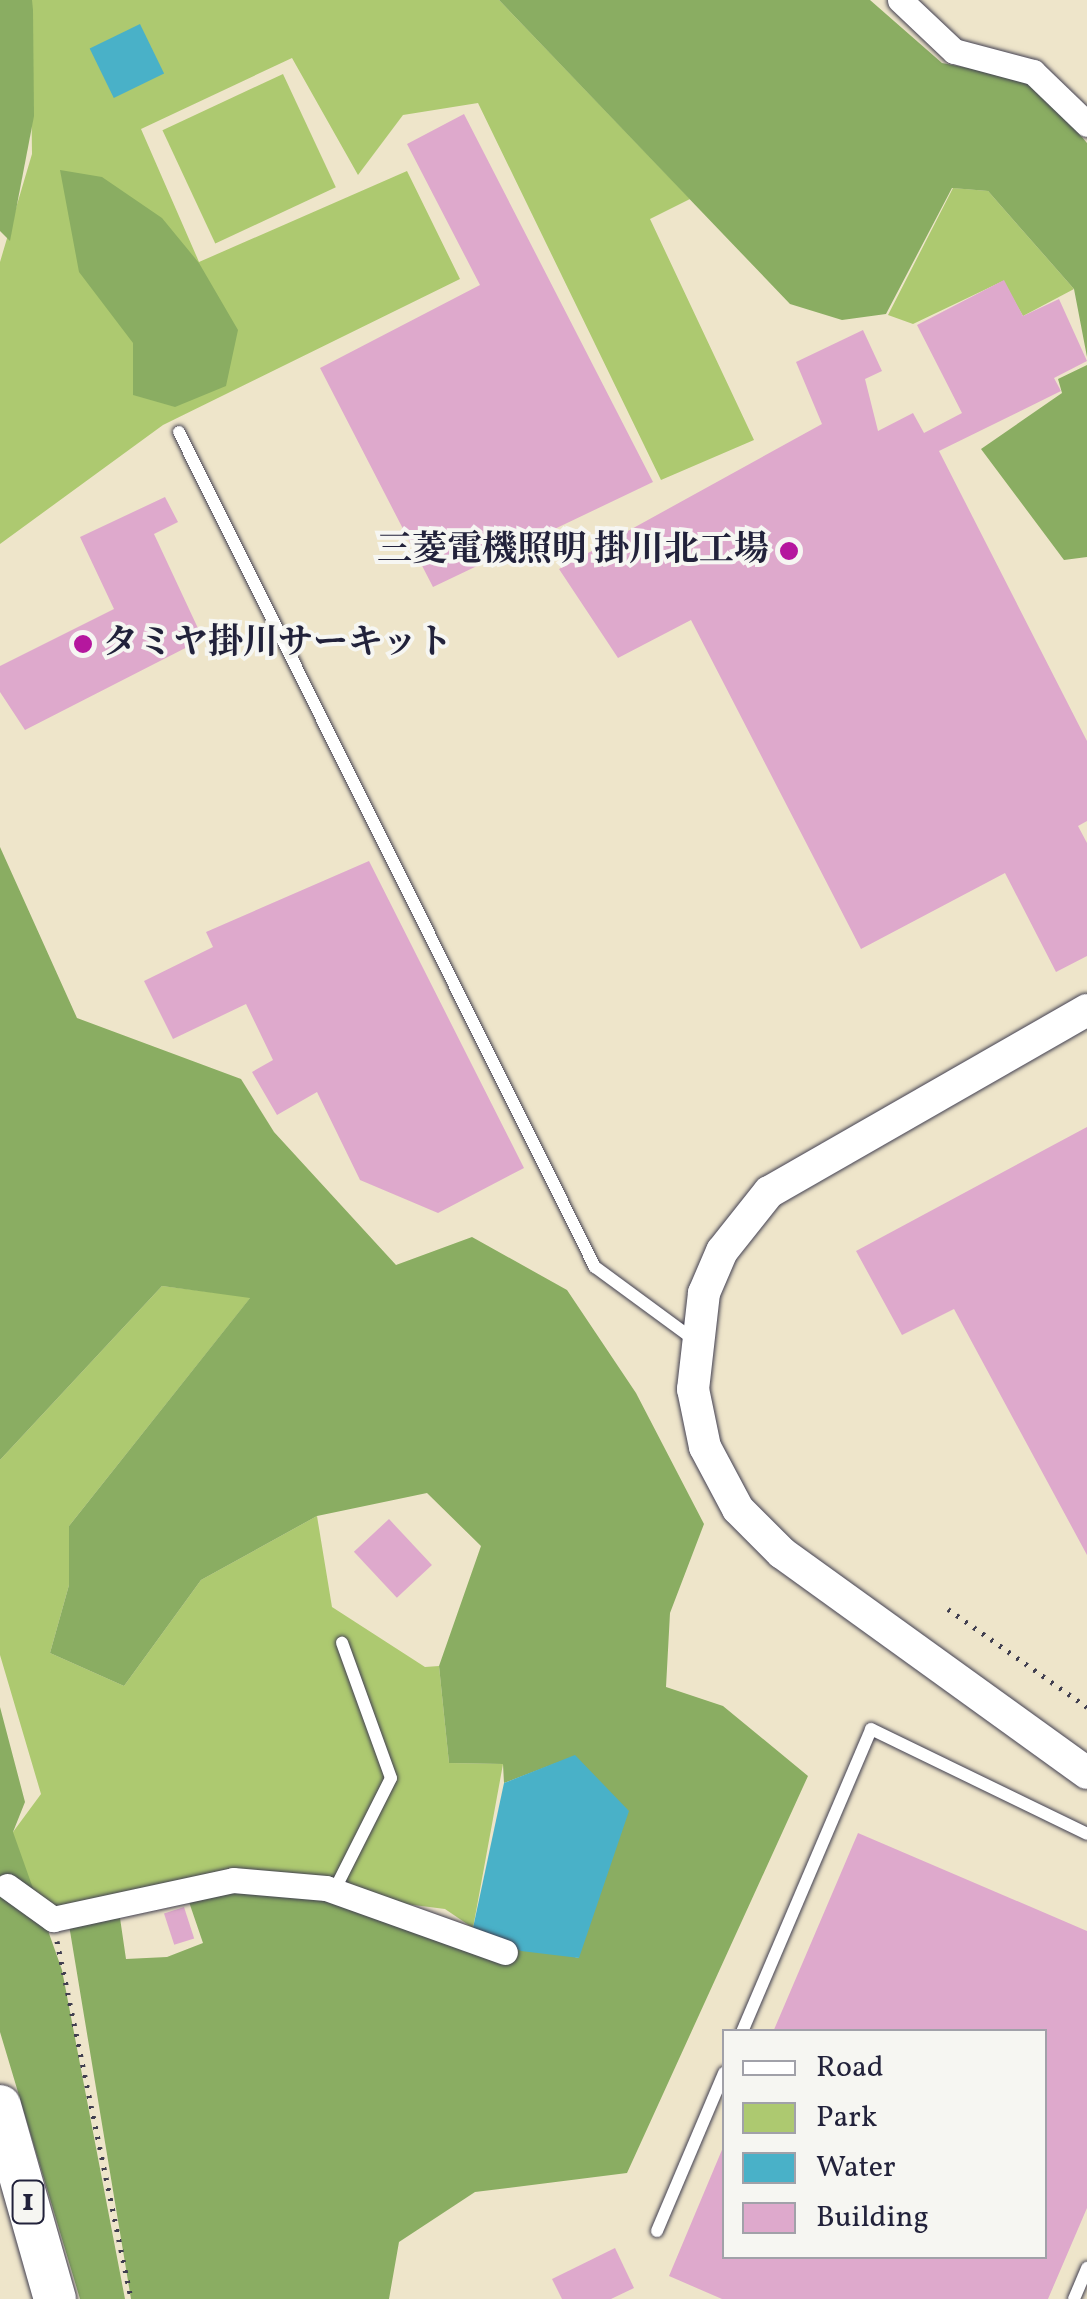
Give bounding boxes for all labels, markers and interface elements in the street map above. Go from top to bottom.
place label: 三菱電機照明 掛川北工場 [377,530,769,572]
marker: 三菱電機照明 掛川北工場 [778,540,800,562]
place label: タミヤ掛川サーキット [103,623,453,665]
marker: タミヤ掛川サーキット [72,633,94,655]
legend [722,2029,1047,2259]
text: Road [816,2047,884,2089]
text: Park [816,2097,877,2139]
text: Water [816,2147,896,2189]
road number: 1 [10,2175,46,2229]
text: Building [816,2197,929,2239]

